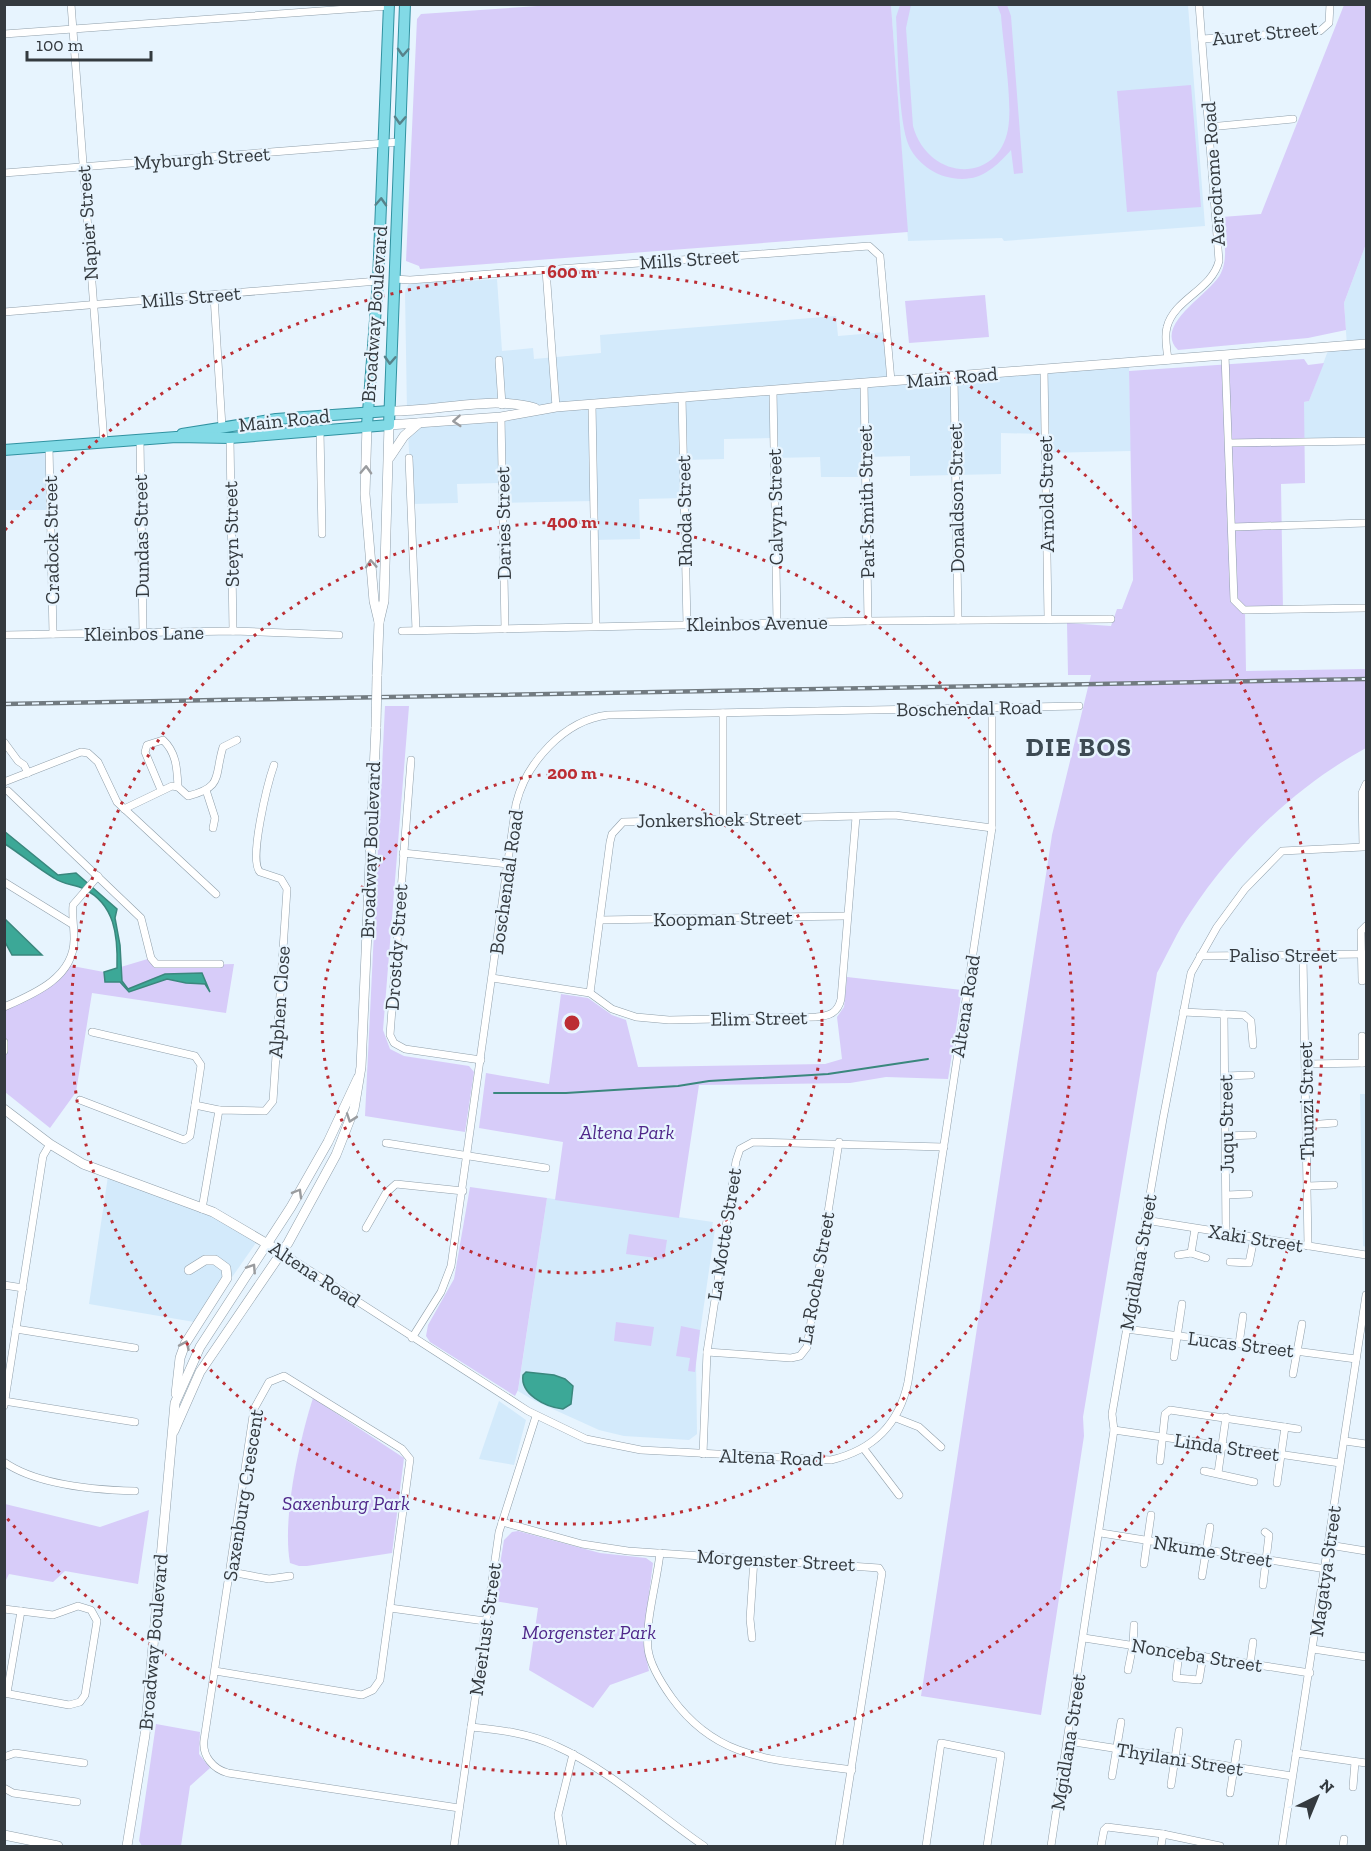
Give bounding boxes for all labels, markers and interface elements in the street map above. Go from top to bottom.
street label: Auret Street [1211,15,1320,50]
scale bar [27,24,152,62]
text: 100 m [36,34,84,56]
one-way arrow [396,47,409,56]
street label: Aerodrome Road [1196,101,1230,247]
one-way arrow [394,116,407,125]
street label: Myburgh Street [133,141,272,175]
street label: Napier Street [71,164,103,281]
one-way arrow [375,197,388,206]
street label: Broadway Boulevard [356,225,392,403]
street label: Mills Street [638,244,740,274]
text: 600 m [547,261,597,283]
street label: Mills Street [140,281,242,313]
one-way arrow [384,355,397,364]
street label: Main Road [905,361,999,393]
street label: Main Road [237,403,331,437]
one-way arrow [453,414,462,427]
street label: Donaldson Street [943,422,969,573]
street label: Park Smith Street [853,425,879,579]
street label: Arnold Street [1033,435,1059,553]
street label: Calvyn Street [762,448,788,566]
street label: Rhoda Street [671,454,697,567]
one-way arrow [359,465,372,474]
street label: Daries Street [490,466,516,580]
street label: Dundas Street [128,474,154,598]
street label: Cradock Street [38,475,64,605]
street label: Steyn Street [218,480,244,587]
text: 400 m [547,511,597,533]
one-way arrow [365,560,378,569]
street label: Kleinbos Avenue [686,610,828,636]
street label: Kleinbos Lane [84,620,204,646]
street label: Boschendal Road [896,695,1042,721]
district label: DIE BOS [1026,731,1133,763]
street label: Broadway Boulevard [355,761,385,939]
text: 200 m [547,762,597,784]
street label: Jonkershoek Street [636,806,803,832]
street label: Boschendal Road [484,808,528,956]
street label: Drostdy Street [380,882,412,1011]
street label: Koopman Street [653,905,794,931]
street label: Paliso Street [1229,943,1338,967]
street label: Alphen Close [263,945,295,1059]
street label: Altena Road [945,953,985,1059]
street label: Elim Street [710,1005,808,1031]
centre of rings [562,1013,582,1033]
street label: Thunzi Street [1293,1041,1319,1160]
street label: Juqu Street [1213,1074,1239,1174]
one-way arrow [346,1112,359,1123]
park label: Altena Park [579,1120,674,1144]
street label: La Motte Street [702,1165,746,1302]
one-way arrow [291,1189,303,1199]
street label: Mgidlana Street [1114,1191,1162,1332]
street label: La Roche Street [793,1209,840,1346]
street label: Xaki Street [1207,1219,1306,1257]
street label: Altena Road [265,1236,365,1312]
one-way arrow [245,1264,257,1274]
street label: Lucas Street [1186,1326,1296,1362]
one-way arrow [178,1341,190,1352]
street label: Saxenburg Crescent [218,1407,269,1583]
street label: Linda Street [1173,1428,1282,1466]
street label: Altena Road [719,1443,823,1471]
park label: Saxenburg Park [282,1491,410,1515]
street label: Magatya Street [1304,1503,1346,1638]
street label: Nkume Street [1152,1530,1275,1572]
street label: Morgenster Street [696,1544,856,1576]
street label: Broadway Boulevard [133,1553,173,1731]
street label: Meerlust Street [464,1560,506,1697]
park label: Morgenster Park [522,1620,656,1644]
street label: Nonceba Street [1130,1633,1265,1677]
street label: Mgidlana Street [1045,1671,1091,1812]
street label: Thyilani Street [1115,1737,1246,1781]
north arrow [1287,1767,1347,1827]
text: N [1316,1775,1338,1797]

